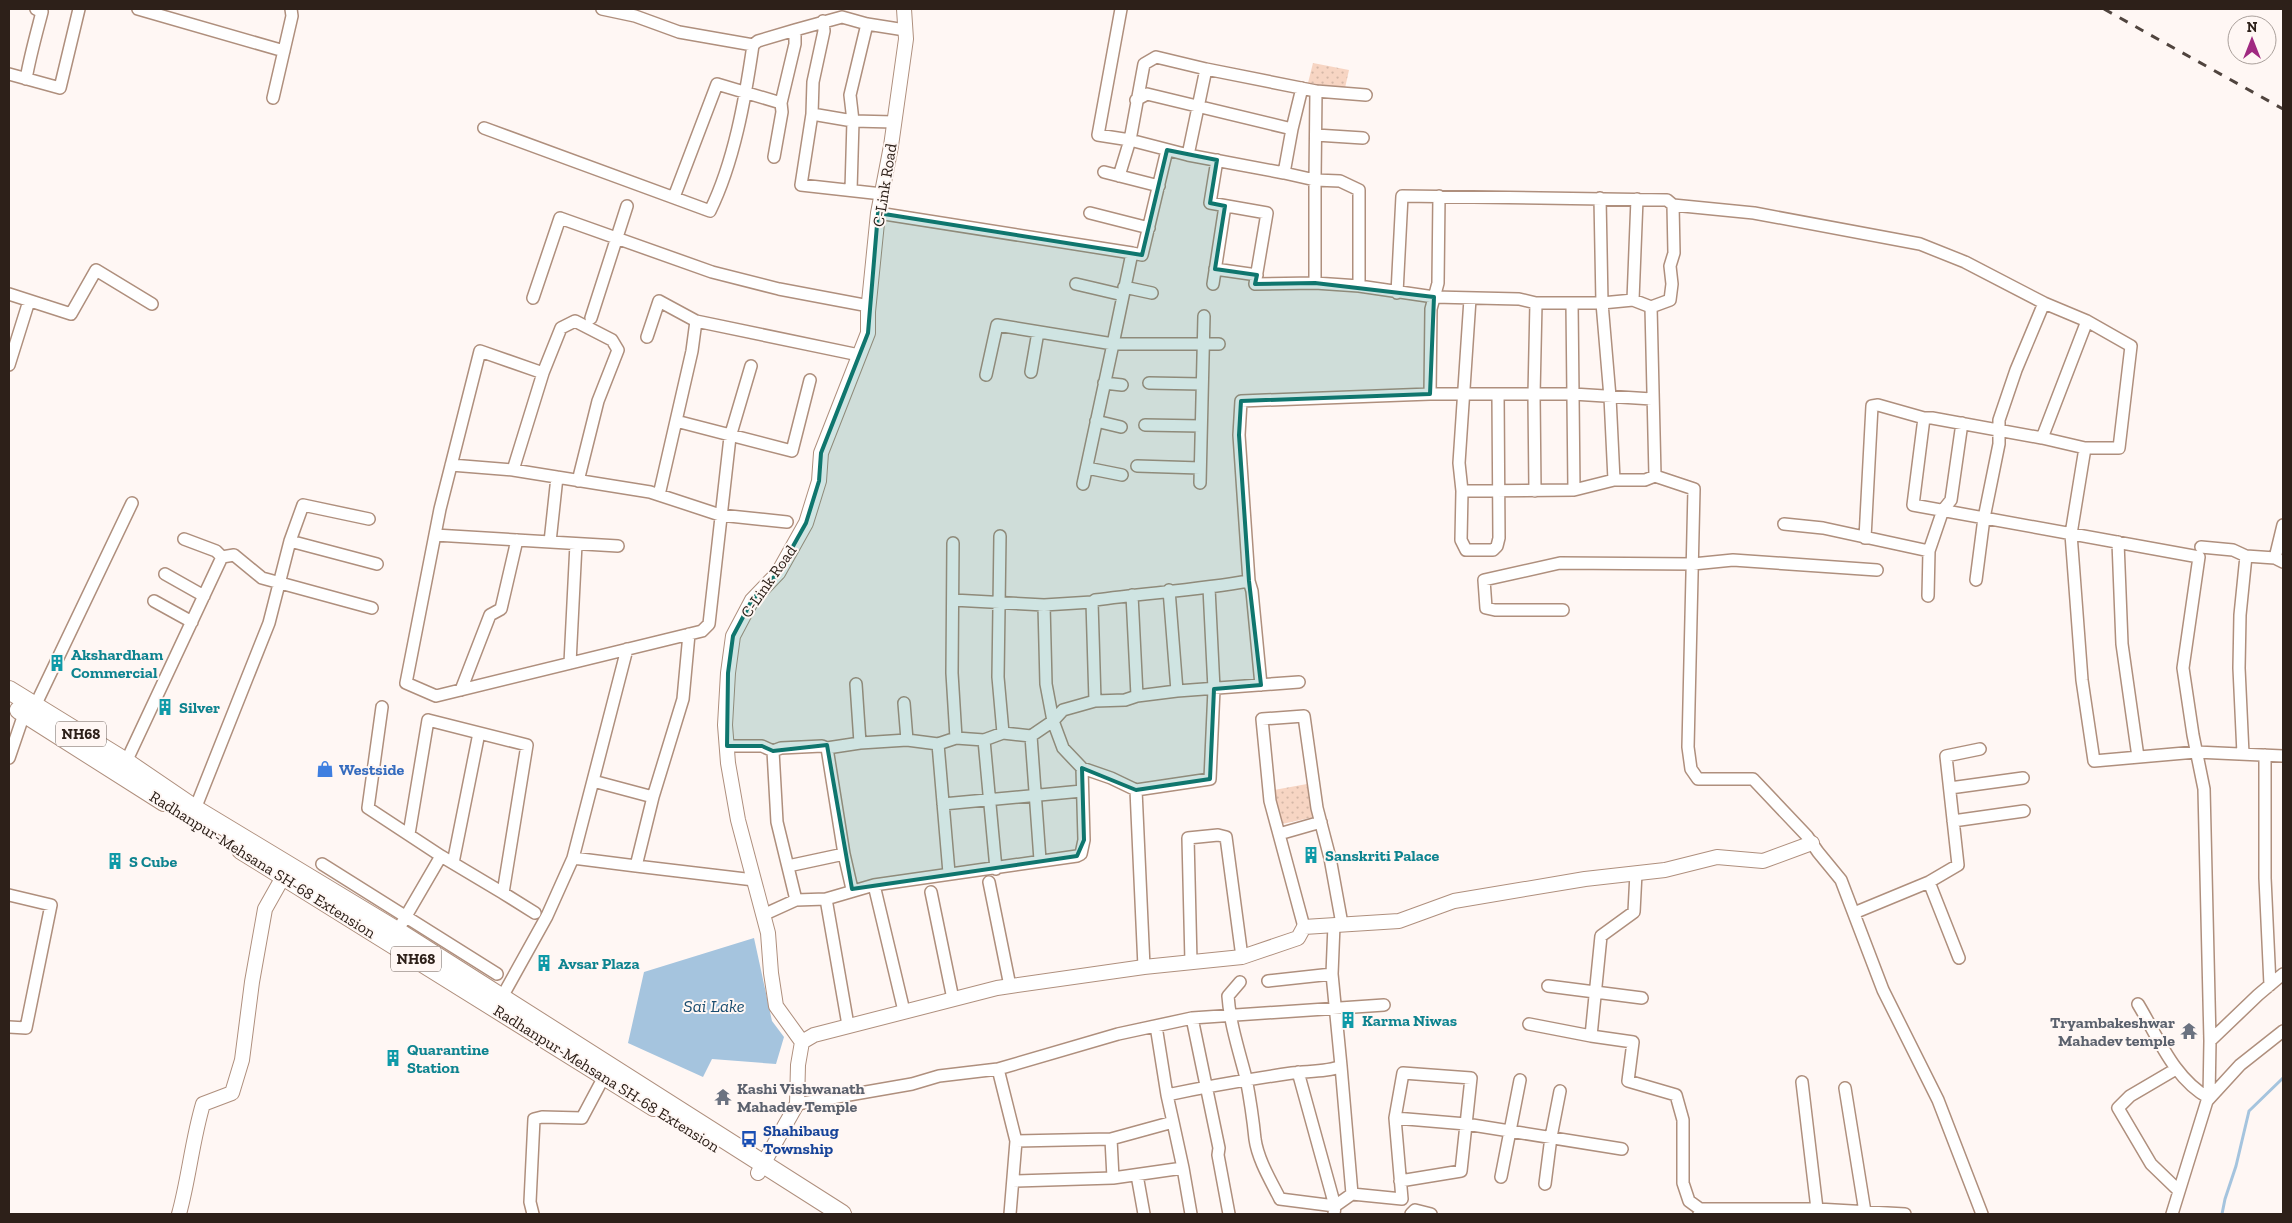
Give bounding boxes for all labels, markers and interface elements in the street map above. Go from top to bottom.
north arrow [2227,15,2277,65]
text: N [2247,19,2258,36]
street label: C-Link Road [869,142,900,228]
street label: C-Link Road [736,541,800,621]
place label: Akshardham Commercial [71,645,163,682]
building icon: Akshardham Commercial [47,653,67,673]
building icon: Silver [155,697,175,717]
place label: Silver [179,698,220,717]
road number: NH68 [56,722,106,746]
shop icon: Westside [315,759,335,779]
place label: Westside [339,760,405,779]
street label: Radhanpur-Mehsana SH-68 Extension [146,787,380,943]
building icon: Sanskriti Palace [1301,845,1321,865]
place label: Sanskriti Palace [1325,846,1439,865]
building icon: S Cube [105,851,125,871]
place label: S Cube [129,852,177,871]
road number: NH68 [391,946,441,972]
building icon: Avsar Plaza [534,953,554,973]
place label: Avsar Plaza [558,954,640,973]
water label: Sai Lake [683,995,745,1017]
street label: Radhanpur-Mehsana SH-68 Extension [490,1001,724,1157]
building icon: Karma Niwas [1338,1010,1358,1030]
place label: Karma Niwas [1362,1011,1457,1030]
place label: Tryambakeshwar Mahadev temple [2050,1013,2175,1050]
temple icon: Tryambakeshwar Mahadev temple [2179,1021,2199,1041]
place label: Quarantine Station [407,1040,489,1077]
building icon: Quarantine Station [383,1048,403,1068]
place label: Kashi Vishwanath Mahadev Temple [737,1079,866,1116]
temple icon: Kashi Vishwanath Mahadev Temple [713,1087,733,1107]
place label: Shahibaug Township [763,1121,839,1158]
bus stop icon: Shahibaug Township [739,1129,759,1149]

